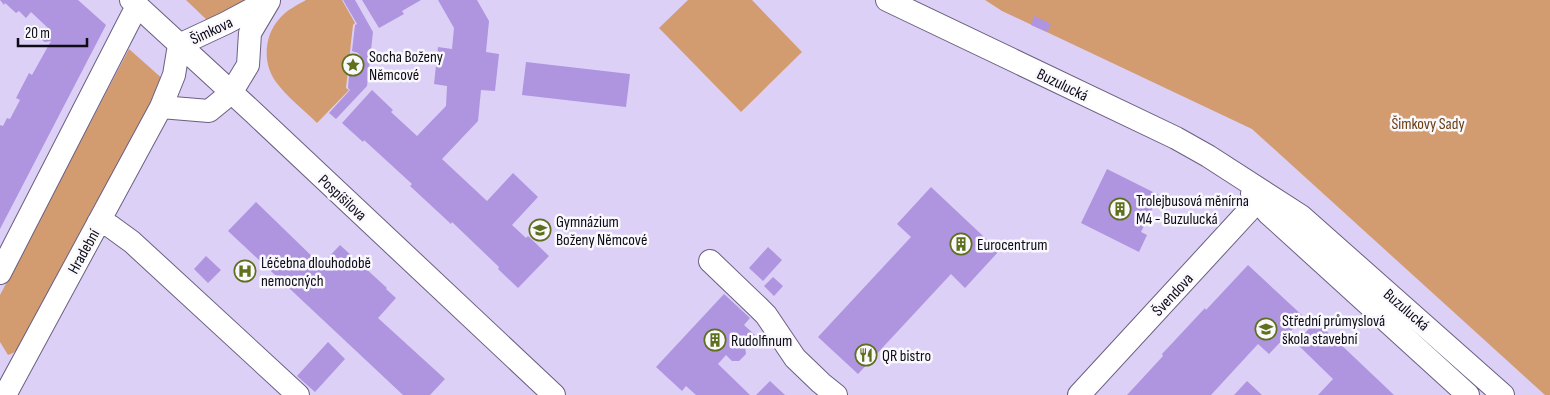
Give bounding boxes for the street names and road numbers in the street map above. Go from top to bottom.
street label: Šimkova [187,13,236,49]
street label: Buzulucká [1034,65,1091,106]
street label: Pospíšilova [314,171,370,225]
street label: Hradební [64,226,104,277]
street label: Švendova [1149,270,1198,320]
street label: Buzulucká [1379,285,1433,335]

